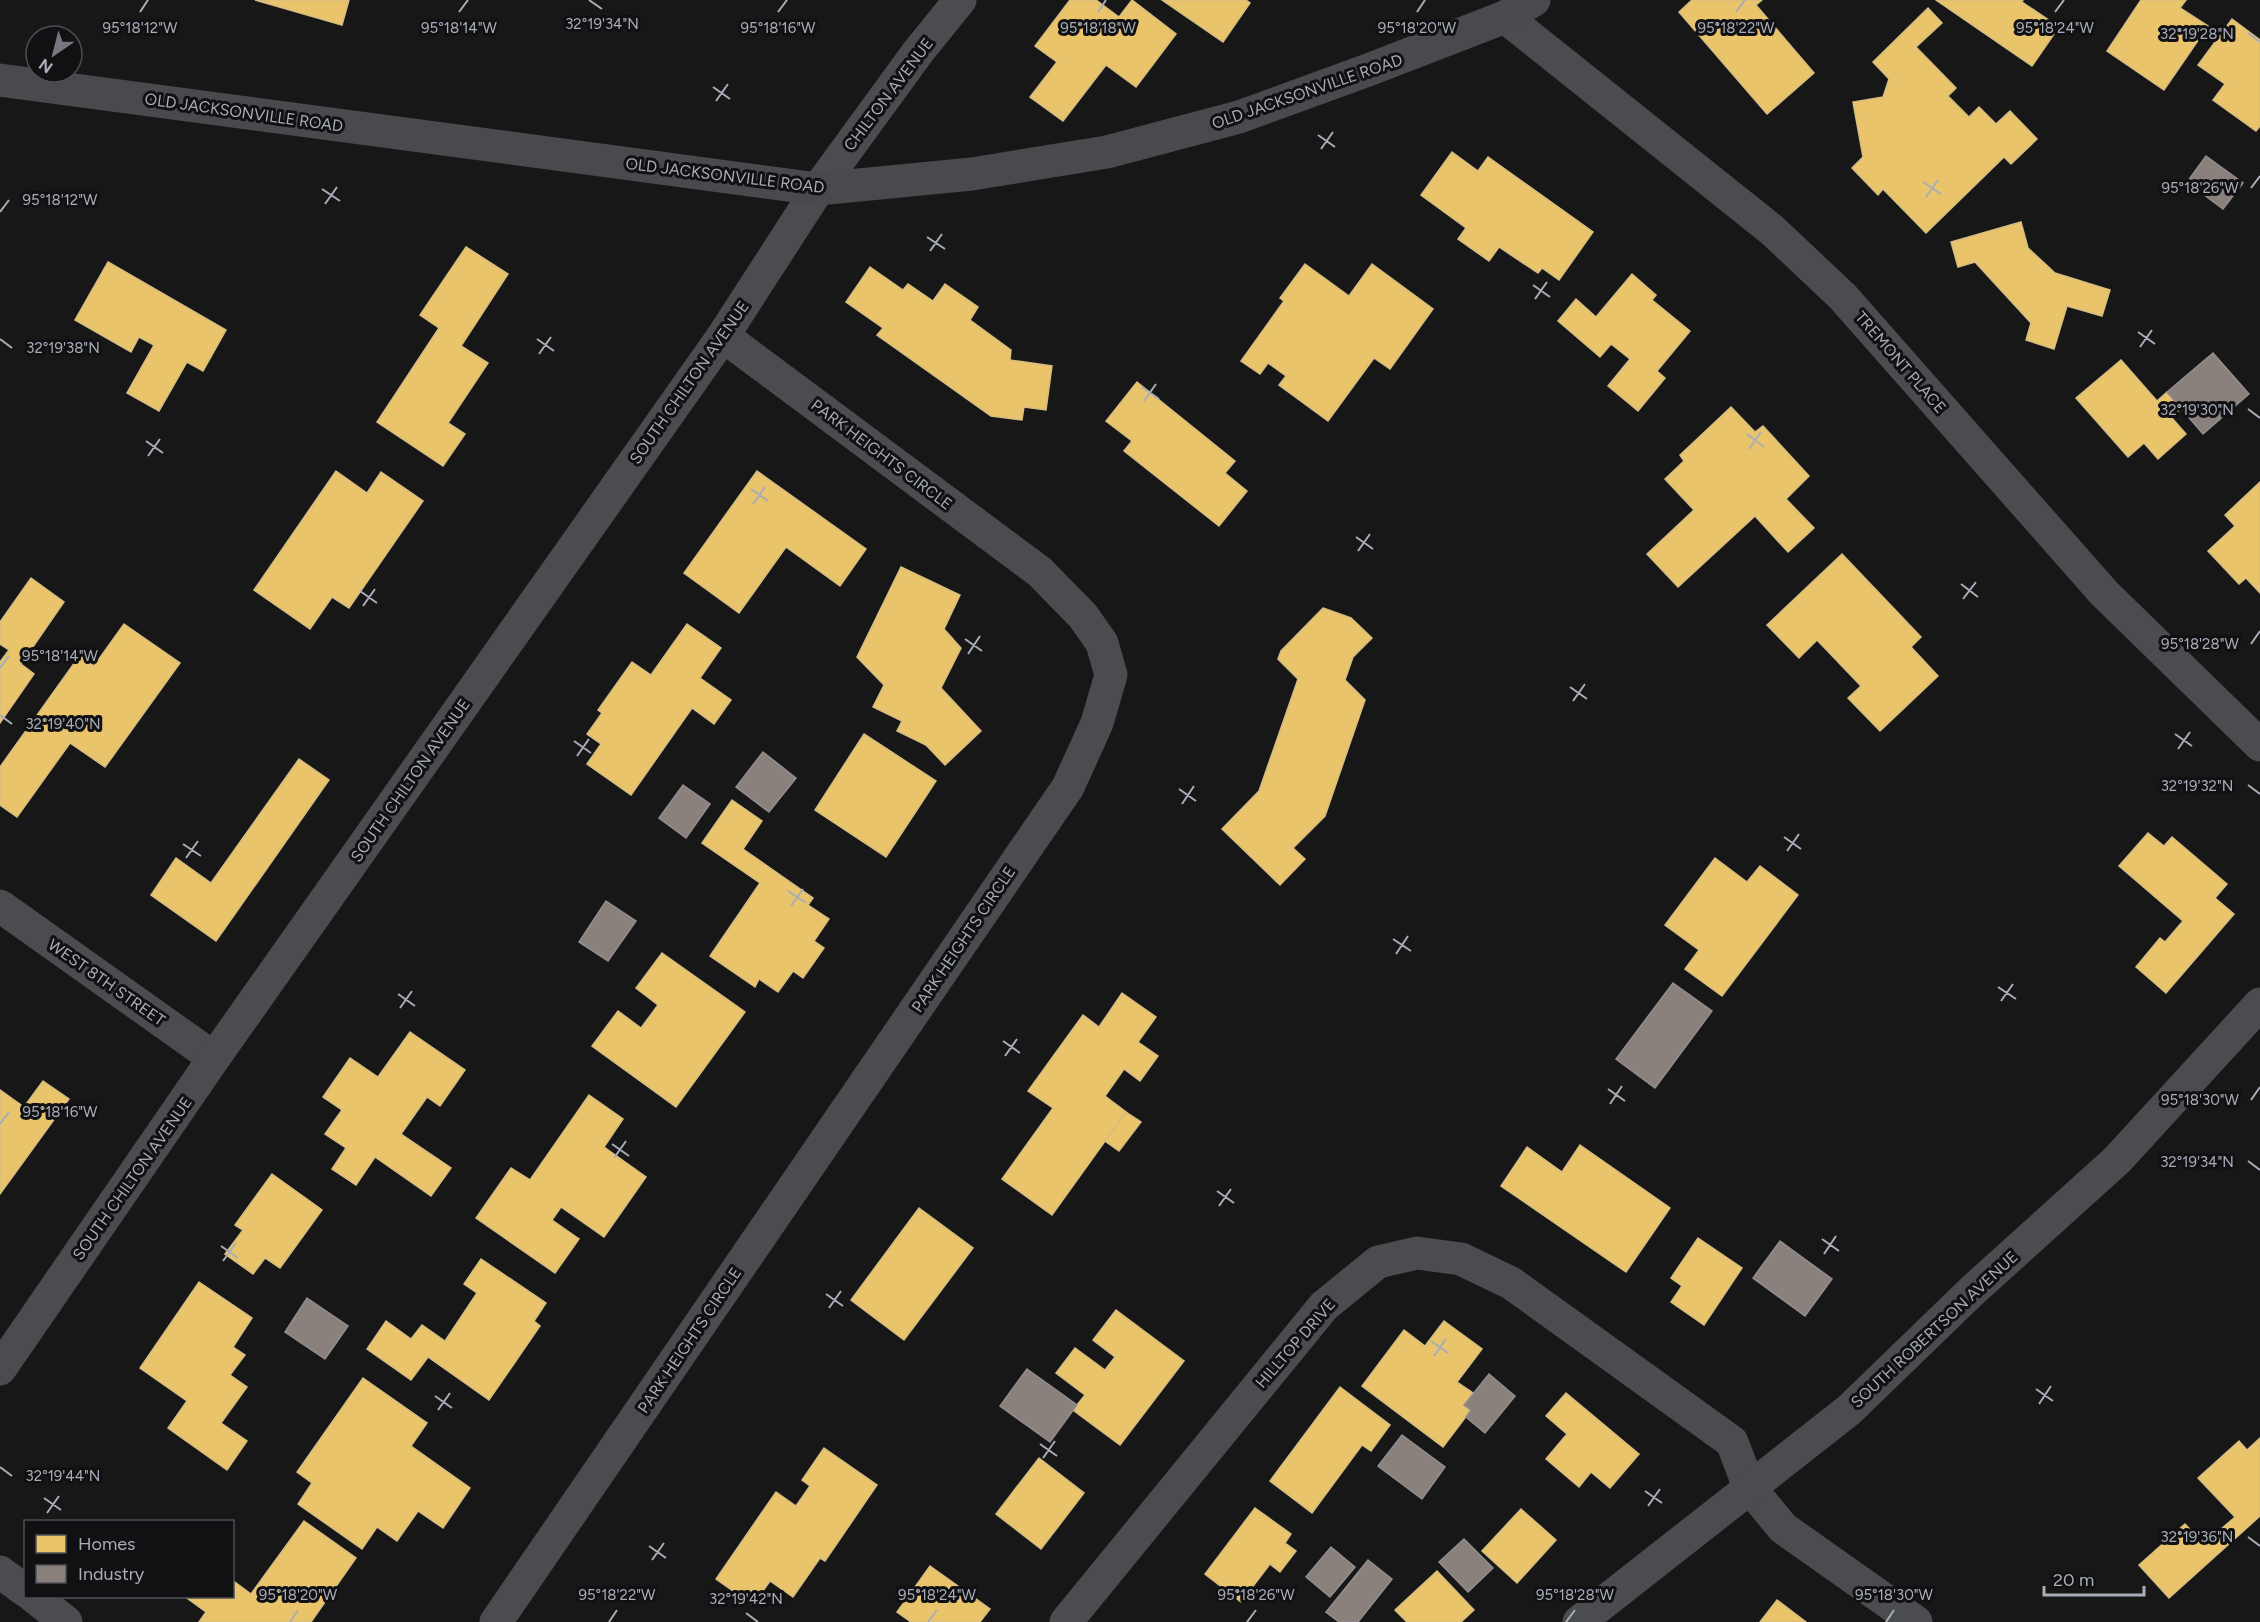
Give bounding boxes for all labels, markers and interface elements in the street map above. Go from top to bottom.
text: 32°19'34"N [565,15,639,33]
text: 95°18'12"W [103,19,178,37]
text: 95°18'14"W [421,19,497,37]
text: 95°18'16"W [741,19,816,37]
text: 95°18'18"W [1060,19,1136,37]
text: 95°18'20"W [1378,19,1457,37]
text: 95°18'22"W [1697,19,1775,37]
text: 95°18'24"W [2016,19,2095,37]
north arrow [24,24,84,84]
text: 32°19'28"N [2160,25,2234,43]
street label: CHILTON AVENUE [840,34,937,155]
street label: OLD JACKSONVILLE ROAD [1209,50,1405,133]
text: N [35,55,56,77]
street label: OLD JACKSONVILLE ROAD [144,89,344,136]
street label: OLD JACKSONVILLE ROAD [624,154,825,197]
text: 95°18'26"W [2161,179,2239,197]
text: 95°18'12"W [23,191,98,209]
street label: SOUTH CHILTON AVENUE [626,297,753,467]
street label: TREMONT PLACE [1851,308,1950,417]
text: 32°19'38"N [26,339,100,357]
street label: PARK HEIGHTS CIRCLE [807,395,956,514]
text: 32°19'30"N [2160,401,2234,419]
text: 95°18'28"W [2161,635,2240,653]
text: 95°18'14"W [22,647,98,665]
street label: SOUTH CHILTON AVENUE [347,695,474,865]
text: 32°19'40"N [25,715,101,733]
text: 32°19'32"N [2161,777,2233,795]
street label: PARK HEIGHTS CIRCLE [908,863,1019,1016]
street label: WEST 8TH STREET [45,935,169,1030]
text: 95°18'30"W [2161,1091,2240,1109]
street label: SOUTH CHILTON AVENUE [69,1093,196,1263]
text: 95°18'16"W [23,1103,98,1121]
text: 32°19'34"N [2160,1153,2234,1171]
street label: SOUTH ROBERTSON AVENUE [1847,1247,2022,1412]
street label: PARK HEIGHTS CIRCLE [634,1264,745,1417]
street label: HILLTOP DRIVE [1251,1295,1339,1392]
text: 32°19'44"N [26,1467,100,1485]
legend [24,1520,234,1598]
text: 32°19'36"N [2161,1528,2233,1546]
text: Homes [78,1533,136,1555]
scale bar [2044,1559,2144,1597]
text: Industry [78,1563,145,1585]
text: 20 m [2053,1569,2094,1591]
text: 95°18'20"W [259,1586,338,1604]
text: 95°18'22"W [578,1586,656,1604]
text: 95°18'24"W [898,1586,977,1604]
text: 95°18'26"W [1217,1586,1295,1604]
text: 95°18'28"W [1536,1586,1615,1604]
text: 95°18'30"W [1855,1586,1934,1604]
text: 32°19'42"N [709,1590,783,1608]

